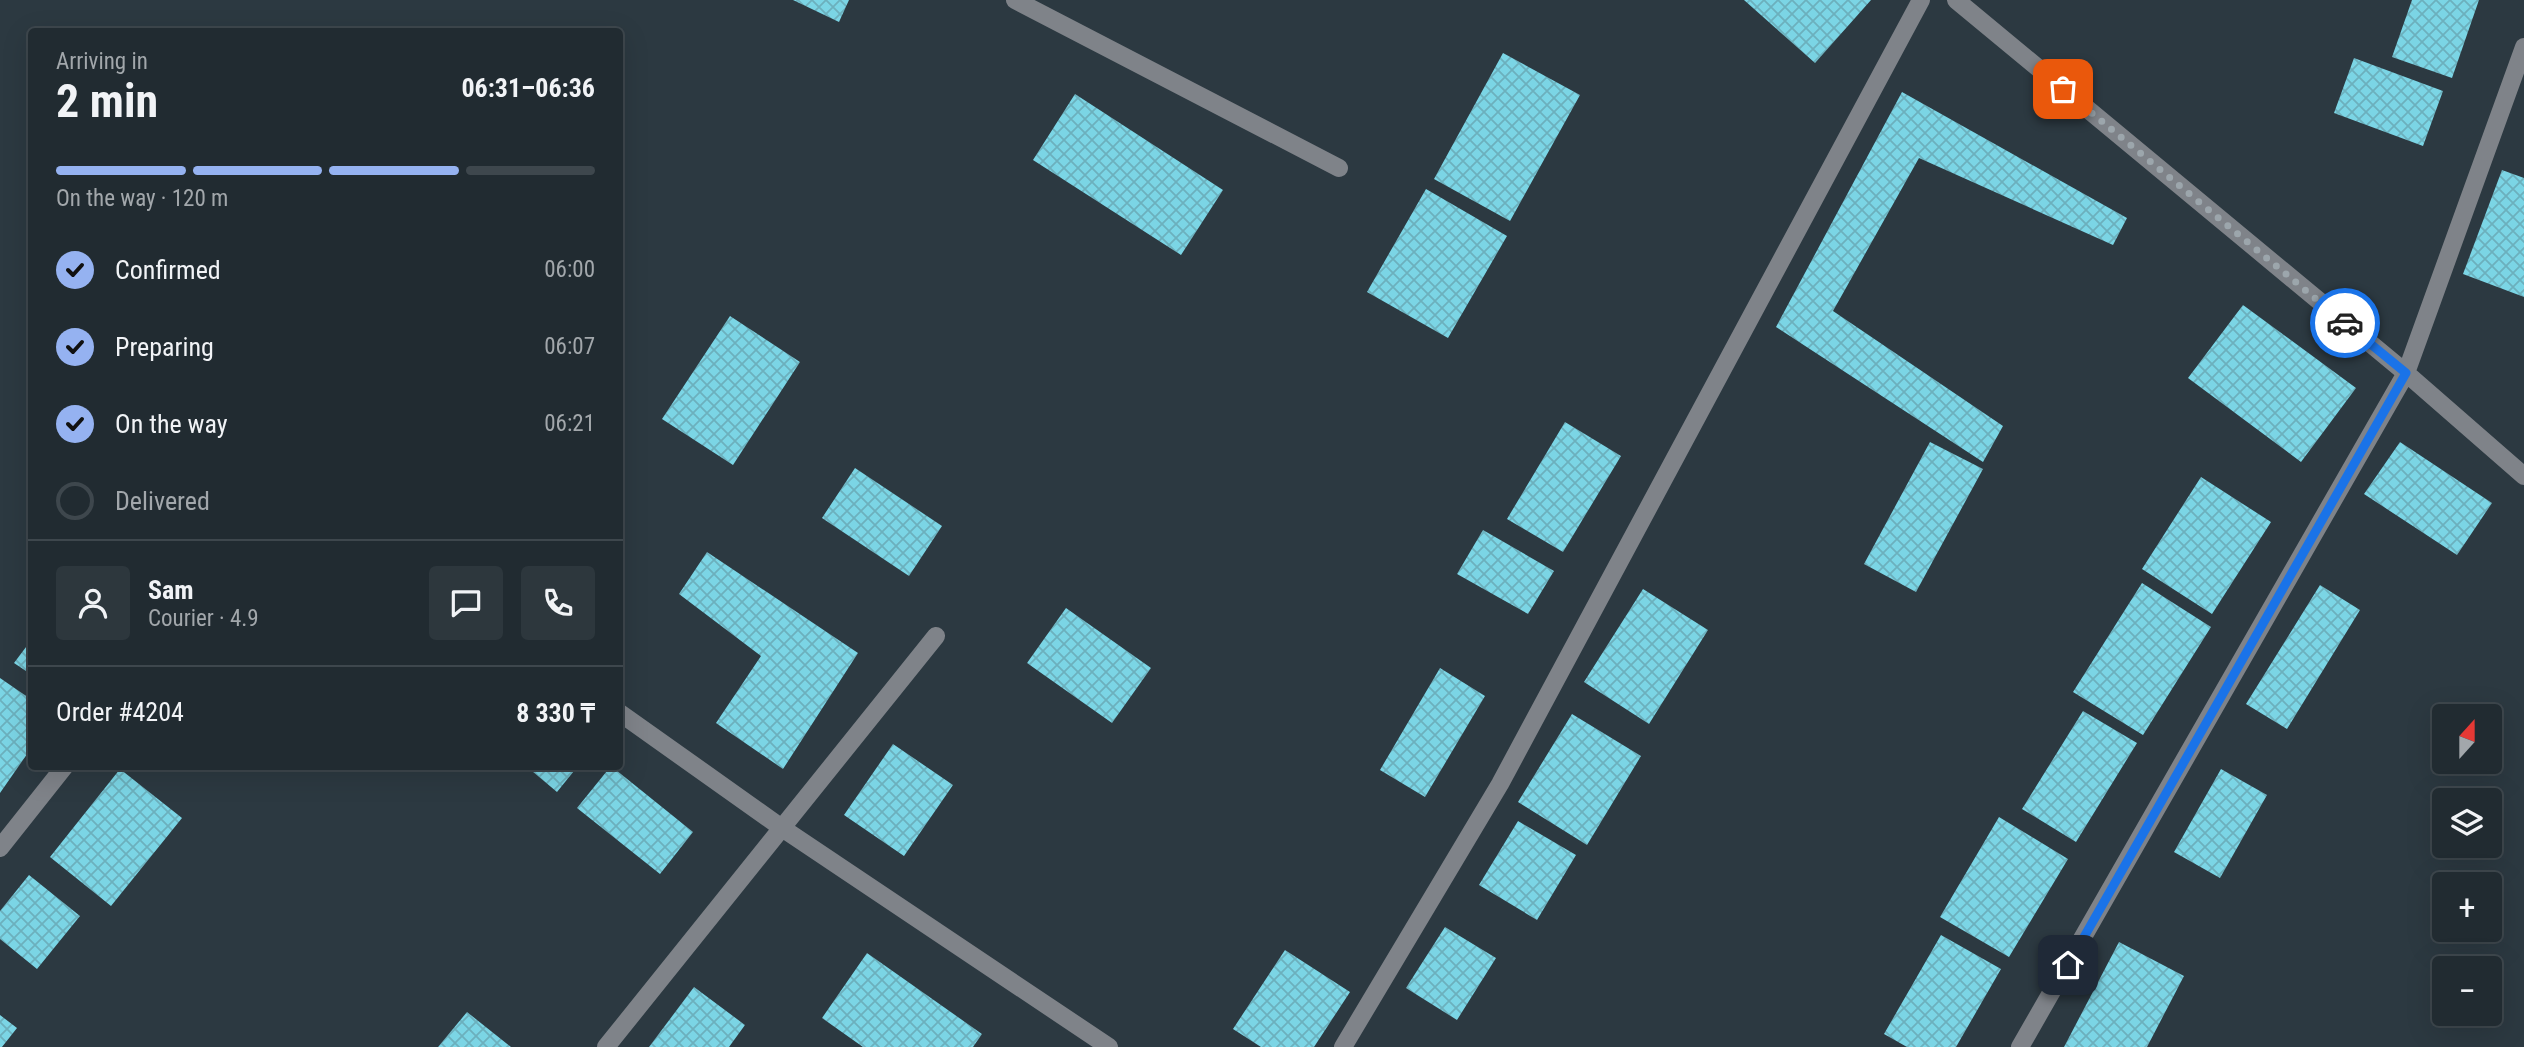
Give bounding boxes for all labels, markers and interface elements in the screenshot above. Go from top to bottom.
text: Arriving in [56,48,148,75]
pin [2033,59,2093,119]
icon: bag [2044,70,2082,108]
text: 06:31–06:36 [461,73,595,103]
text: 2 min [56,74,158,128]
text: On the way · 120 m [56,185,228,212]
icon: check [56,251,94,289]
text: Confirmed [115,255,221,285]
text: 06:00 [544,256,595,283]
courier [2310,288,2380,358]
icon: car [2326,304,2364,342]
icon: check [56,328,94,366]
text: Preparing [115,332,214,362]
text: 06:07 [544,333,595,360]
icon: check [56,405,94,443]
text: On the way [115,409,228,439]
text: 06:21 [544,410,595,437]
text: Delivered [115,486,210,516]
button: person [56,566,130,640]
button: chat [429,566,503,640]
button: phone [521,566,595,640]
text: Sam [148,575,194,605]
text: Courier · 4.9 [148,605,259,632]
text: Order #4204 [56,697,184,727]
text: 8 330 ₸ [516,698,595,728]
north arrow [2432,704,2502,774]
map controls [2432,704,2502,1026]
button: layers [2432,788,2502,858]
button: + [2432,872,2502,942]
pin [2038,935,2098,995]
icon: home [2049,946,2087,984]
button: − [2432,956,2502,1026]

